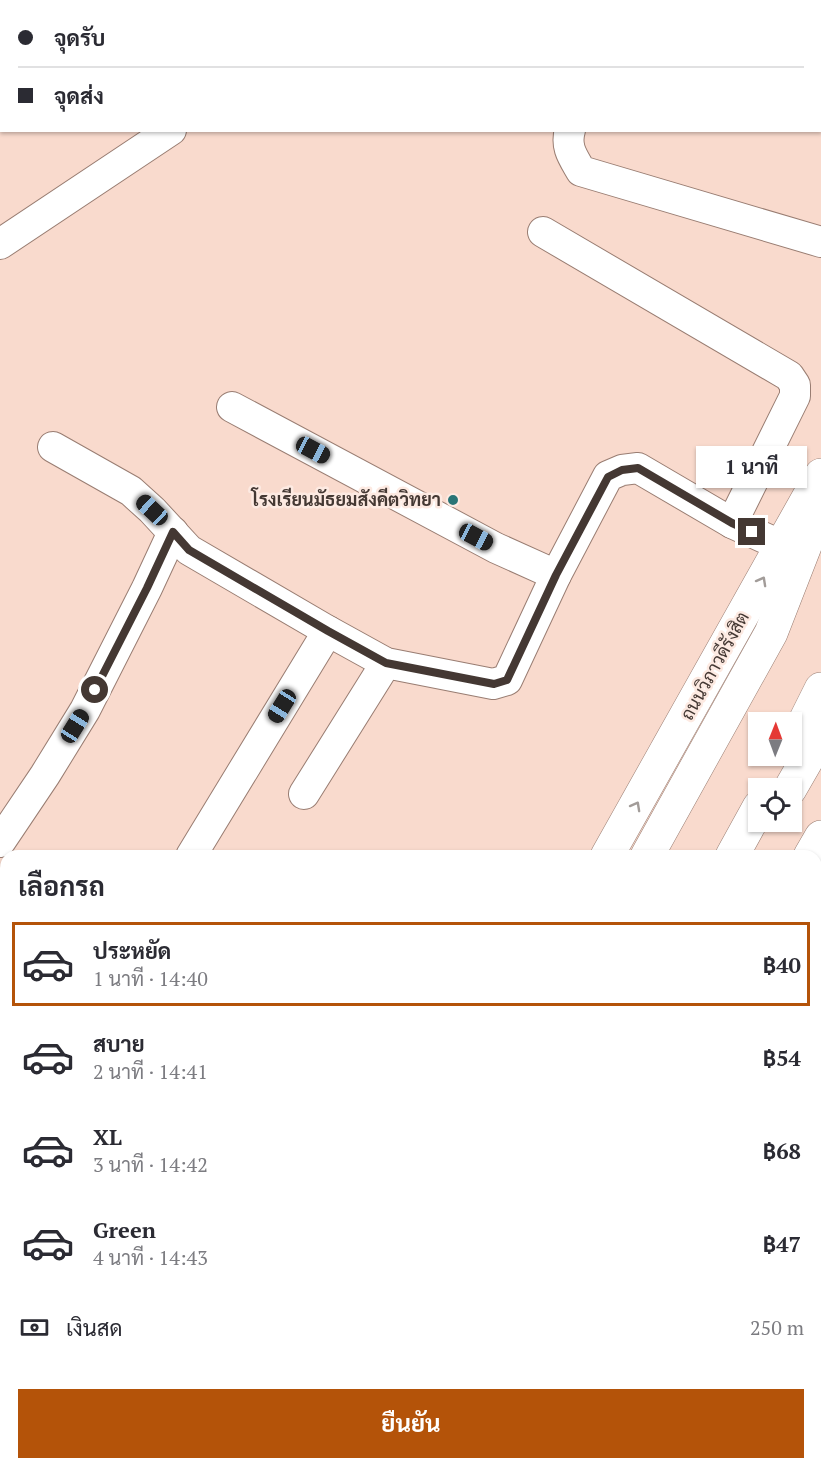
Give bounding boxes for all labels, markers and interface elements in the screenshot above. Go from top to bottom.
text: จุดรับ [54,23,105,52]
text: จุดส่ง [54,81,104,110]
car [293,434,333,466]
callout: 1 นาที [696,445,807,487]
text: 1 นาที [725,453,778,480]
place label: โรงเรียนมัธยมสังคีตวิทยา [251,487,441,511]
car [133,491,171,529]
marker: โรงเรียนมัธยมสังคีตวิทยา [446,493,460,507]
route end [738,518,765,545]
car [456,521,496,553]
one-way arrow [755,576,767,587]
street label: ถนนวิภาวดีรังสิต [674,607,754,724]
route start [81,676,108,703]
car [265,686,299,726]
car [58,706,92,746]
north arrow [748,712,802,766]
map controls [748,712,802,832]
button: locate [748,778,802,832]
one-way arrow [629,801,640,812]
text: เลือกรถ [18,868,105,904]
text: ประหยัด [93,936,171,965]
icon: car [21,937,75,991]
text: ฿40 [763,950,801,979]
text: 1 นาที · 14:40 [93,965,208,992]
text: สบาย [93,1029,145,1058]
icon: car [21,1030,75,1084]
text: ฿54 [763,1043,801,1072]
text: 2 นาที · 14:41 [93,1058,208,1085]
text: XL [93,1122,122,1151]
icon: car [21,1123,75,1177]
text: ฿68 [763,1136,801,1165]
text: 3 นาที · 14:42 [93,1151,208,1178]
text: Green [93,1215,156,1244]
icon: car [21,1216,75,1270]
text: ฿47 [763,1229,801,1258]
text: 4 นาที · 14:43 [93,1244,208,1271]
icon: cash [18,1311,51,1344]
text: เงินสด [66,1313,123,1342]
text: 250 m [750,1314,804,1341]
button: ยืนยัน [18,1389,804,1458]

